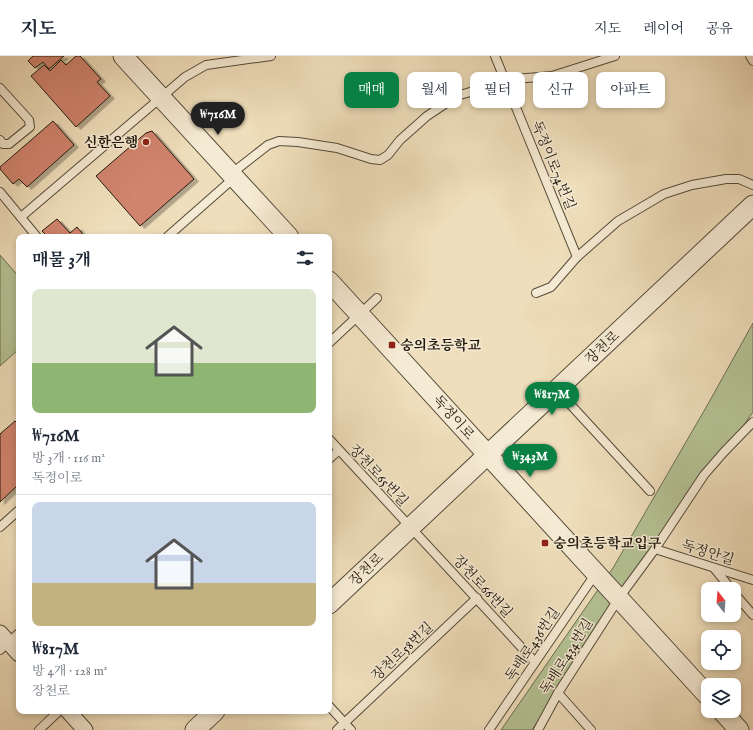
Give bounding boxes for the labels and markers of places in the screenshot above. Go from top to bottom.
pin: ₩716M [190,102,246,136]
place label: 신한은행 [84,134,138,152]
marker: 신한은행 [141,137,151,147]
place label: 숭의초등학교 [400,337,482,355]
marker: 숭의초등학교 [387,340,397,350]
pin: ₩817M [524,382,580,416]
pin: ₩343M [502,444,558,478]
place label: 숭의초등학교입구 [553,535,662,553]
marker: 숭의초등학교입구 [540,538,550,548]

